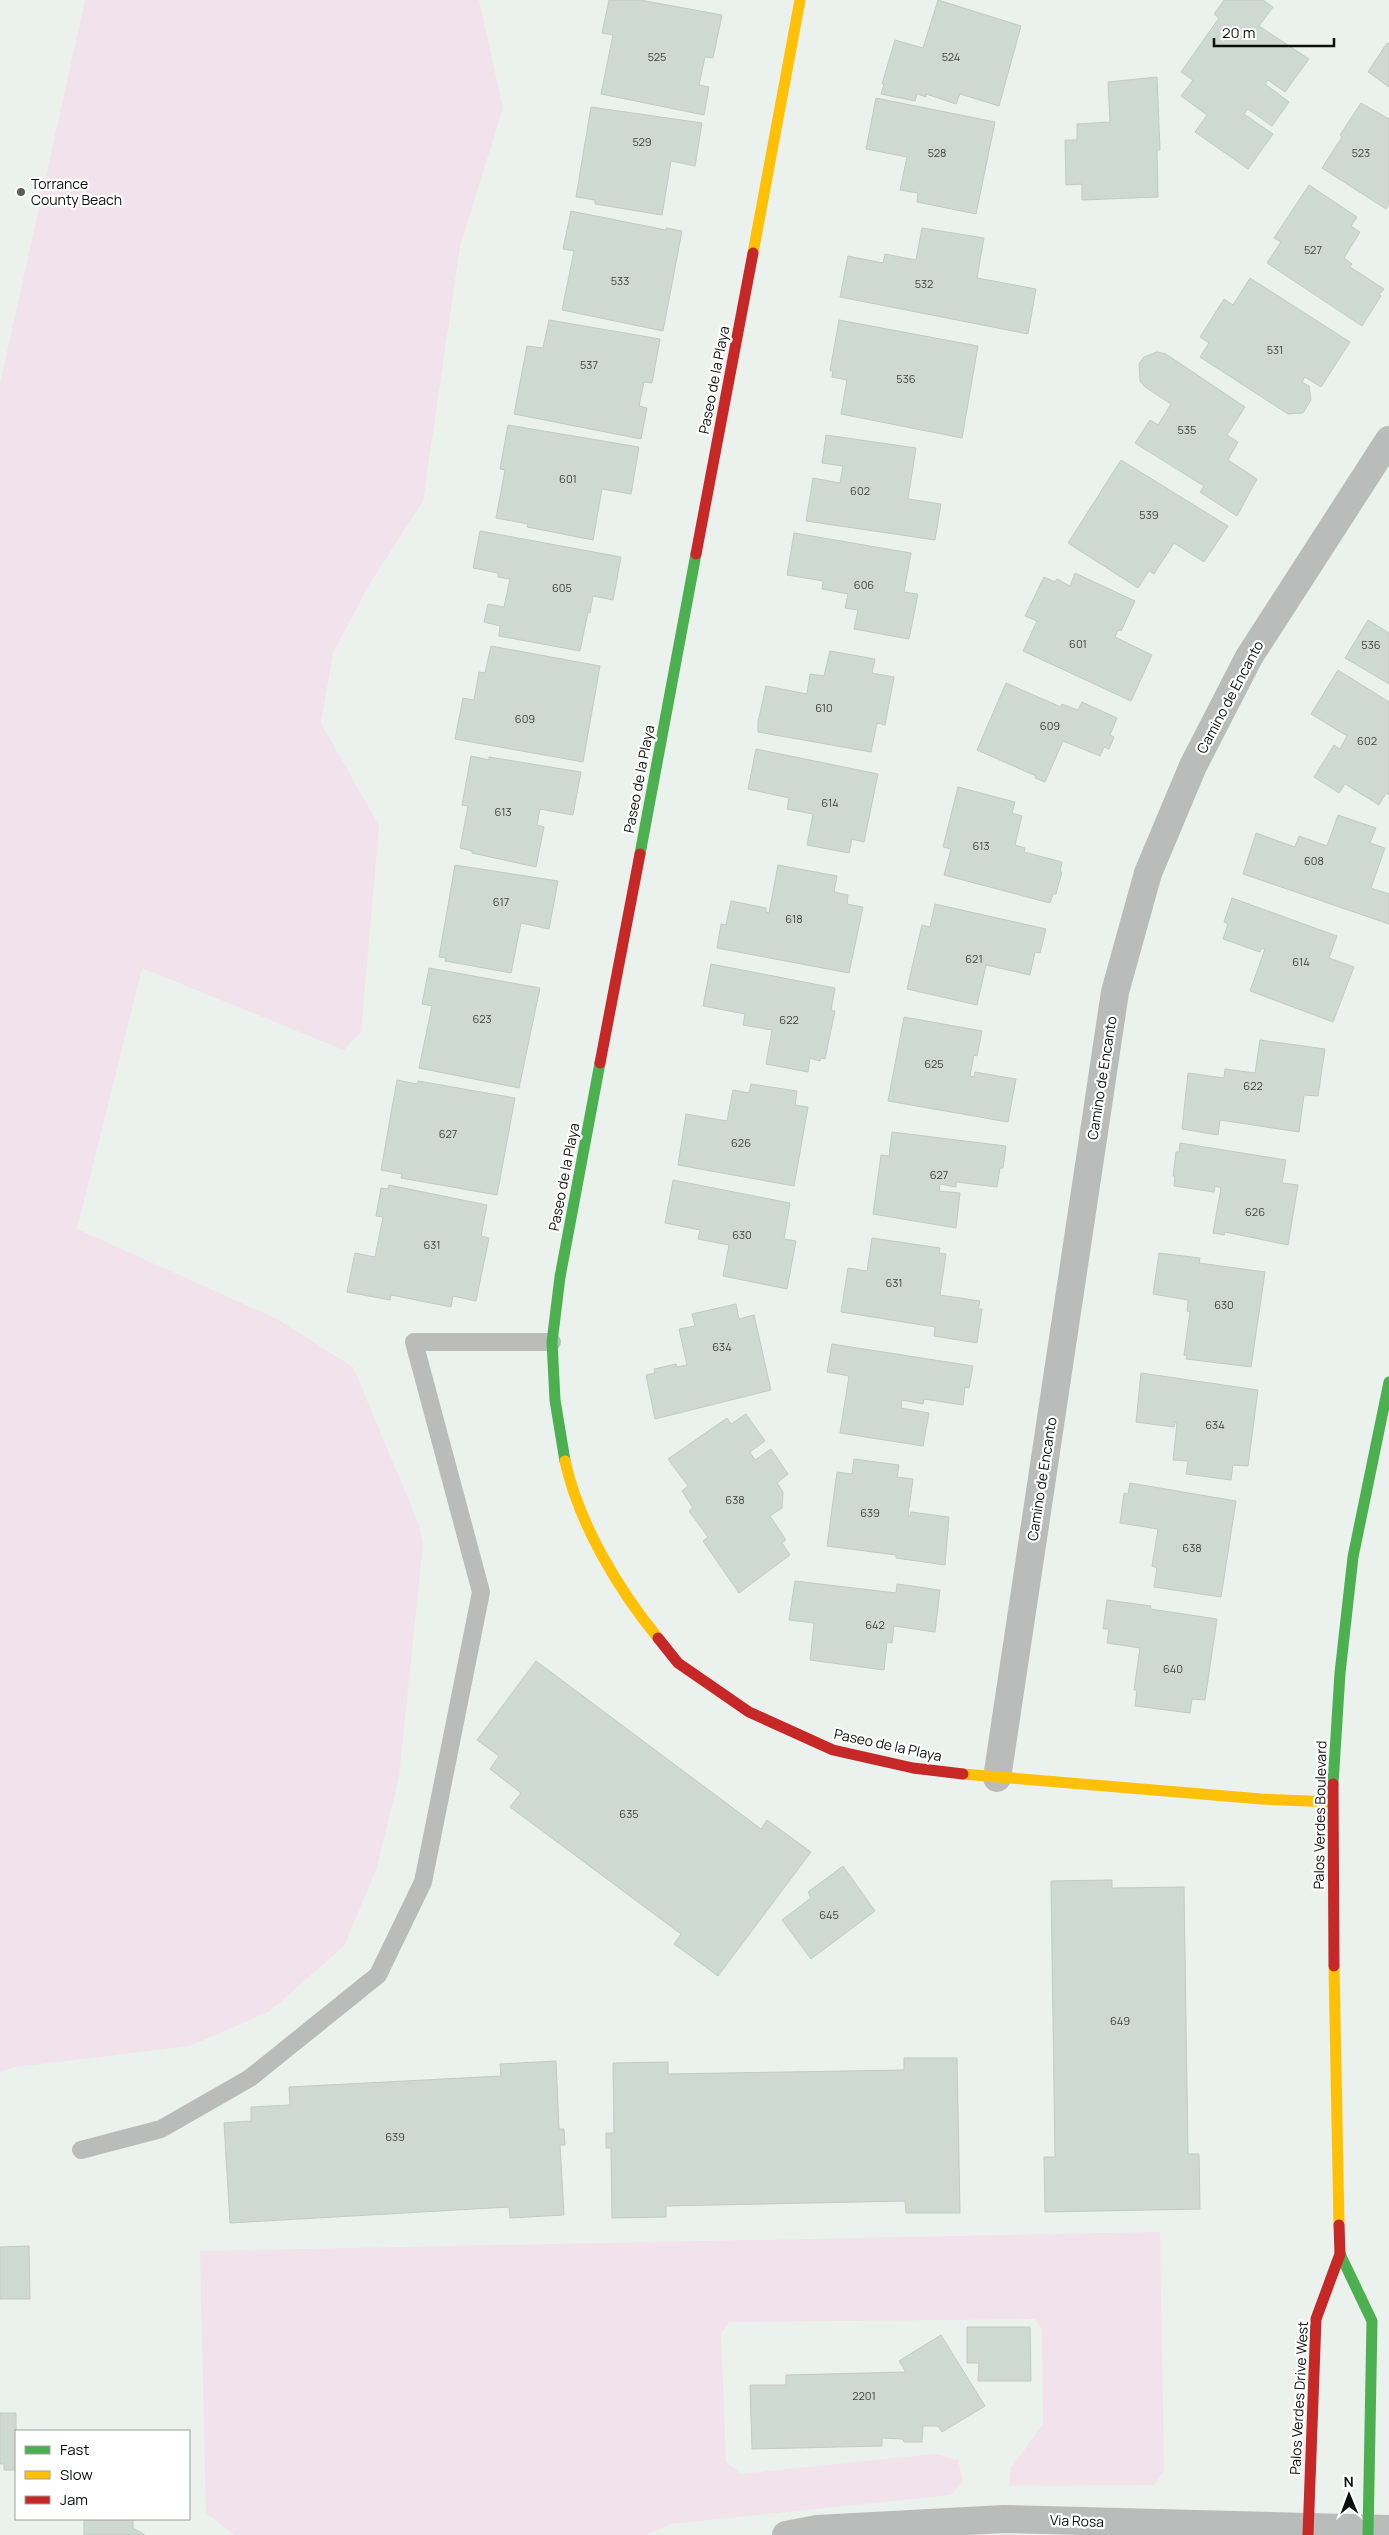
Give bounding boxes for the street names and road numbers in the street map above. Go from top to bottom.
street label: Paseo de la Playa [694,324,733,436]
street label: Camino de Encanto [1192,637,1267,757]
street label: Paseo de la Playa [619,723,658,835]
street label: Camino de Encanto [1082,1015,1121,1141]
street label: Paseo de la Playa [544,1121,583,1233]
street label: Camino de Encanto [1022,1416,1061,1542]
street label: Paseo de la Playa [833,1724,944,1765]
street label: Palos Verdes Boulevard [1309,1740,1330,1890]
street label: Palos Verdes Drive West [1285,2320,1312,2475]
street label: Via Rosa [1050,2510,1104,2531]

